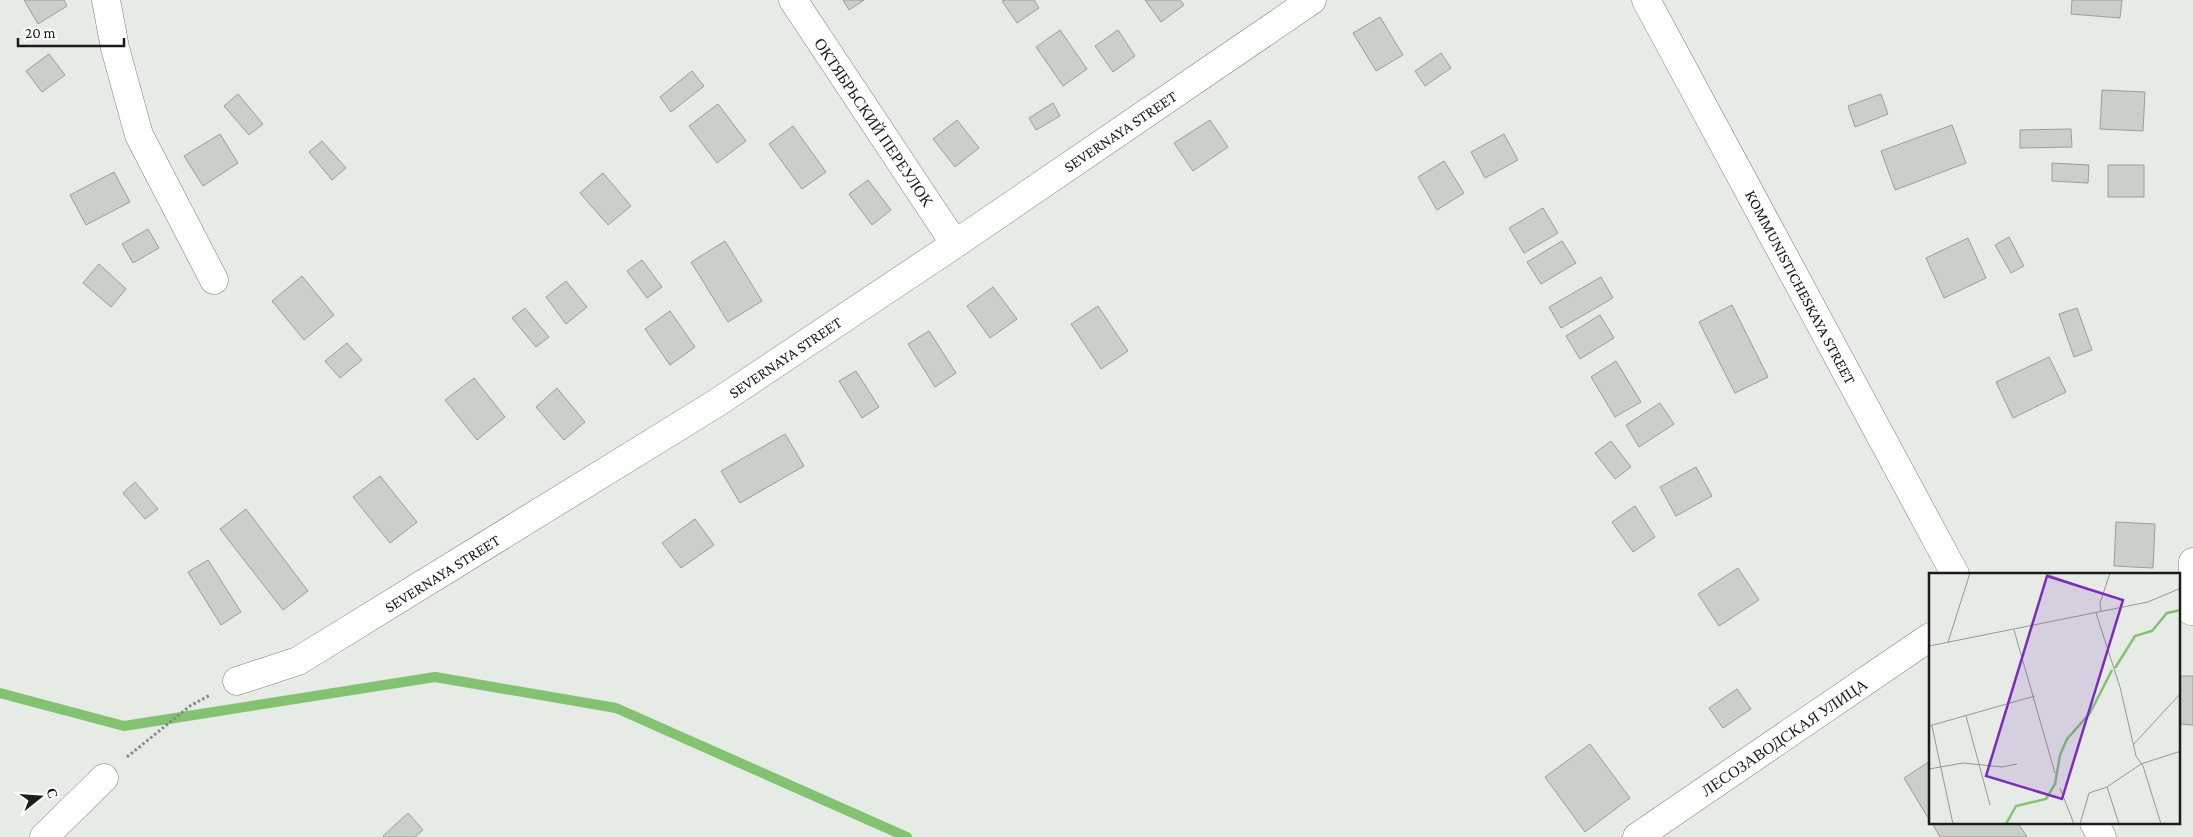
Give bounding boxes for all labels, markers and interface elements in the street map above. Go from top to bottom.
scale bar [18,15,124,47]
text: 20 m [25,25,56,41]
street label: ОКТЯБРЬСКИЙ ПЕРЕУЛОК [811,34,937,210]
street label: SEVERNAYA STREET [1061,87,1180,175]
street label: KOMMUNISTICHESKAYA STREET [1742,187,1859,387]
street label: SEVERNAYA STREET [726,313,845,401]
street label: SEVERNAYA STREET [382,531,503,616]
inset map [1929,573,2180,824]
street label: ЛЕСОЗАВОДСКАЯ УЛИЦА [1698,675,1871,800]
north arrow [15,772,65,822]
text: С [43,786,62,800]

